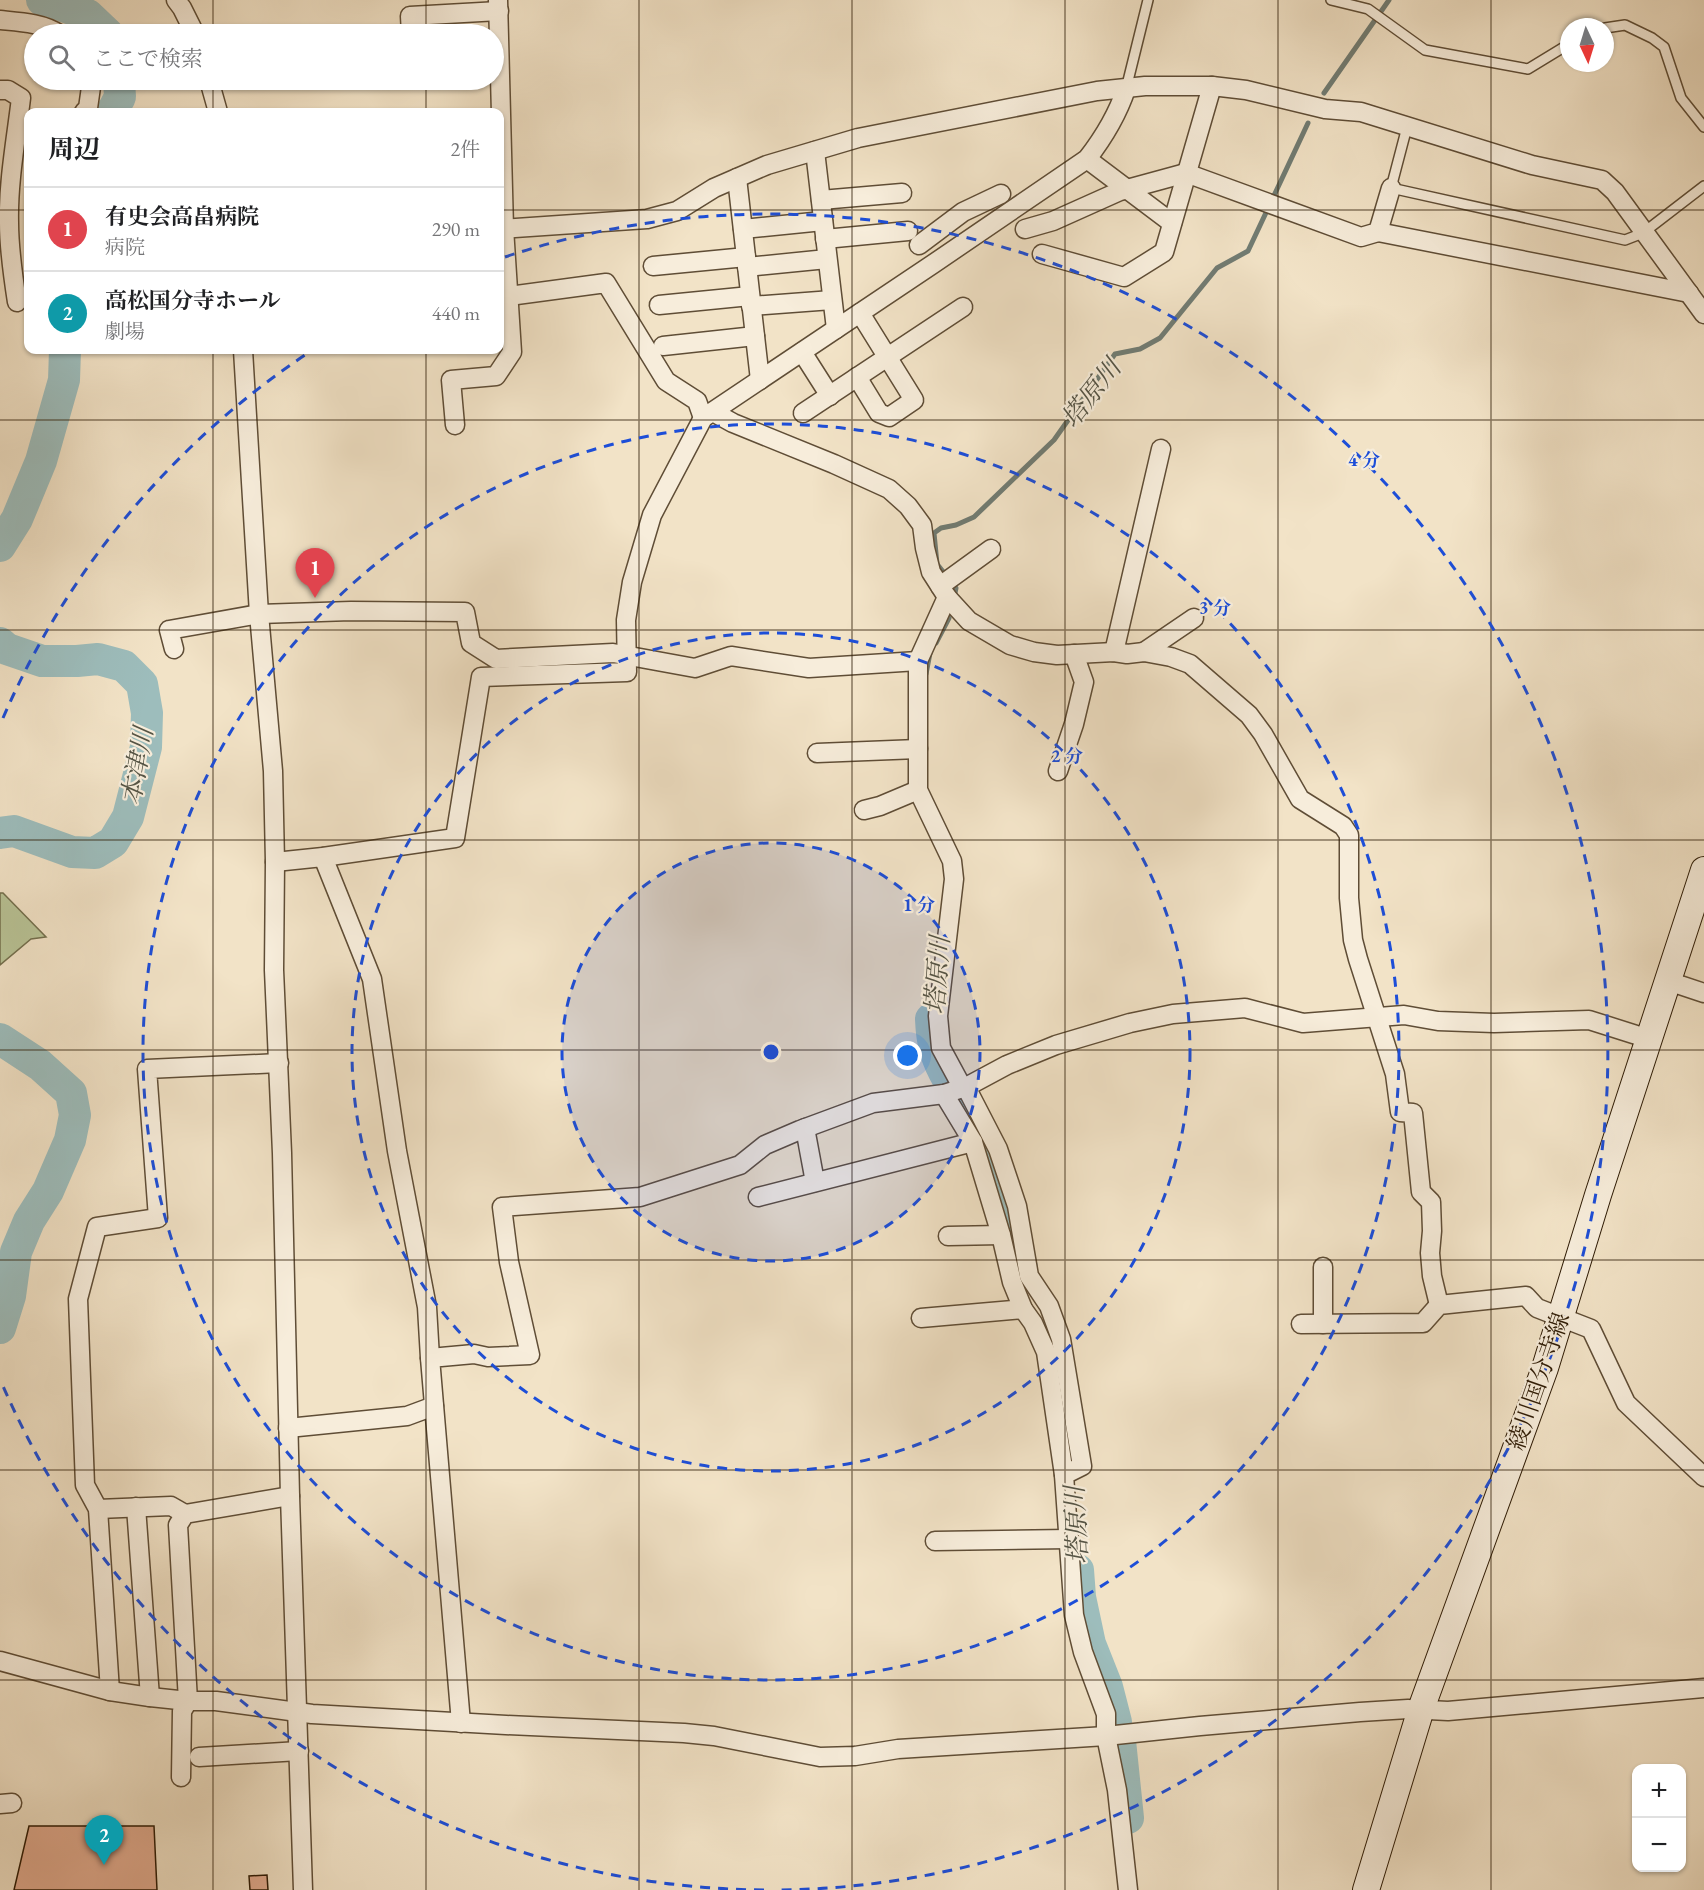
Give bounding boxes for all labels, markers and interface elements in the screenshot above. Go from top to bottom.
north arrow [1560,18,1614,72]
search box [24,24,504,90]
icon: search [45,41,78,74]
text: ここで検索 [93,44,203,73]
text: 周辺 [48,132,100,166]
text: 2件 [450,136,480,162]
text: 有史会高畠病院 [105,202,259,231]
text: 1 [62,216,73,242]
text: 290 m [432,216,480,242]
text: 病院 [105,234,145,260]
text: 高松国分寺ホール [105,286,281,315]
text: 2 [62,300,73,326]
text: 440 m [432,300,480,326]
text: 劇場 [105,318,145,344]
water label: 塔原川 [1054,349,1130,434]
text: 4 分 [1348,448,1380,471]
pin: 1 [296,548,334,598]
text: 3 分 [1199,596,1231,619]
water label: 本津川 [113,722,161,807]
text: 2 分 [1051,744,1083,767]
text: 1 分 [903,893,935,916]
water label: 塔原川 [917,932,957,1015]
your location [893,1041,922,1070]
centre of rings [761,1042,781,1062]
street label: 綾川国分寺線 [1500,1308,1576,1454]
water label: 塔原川 [1057,1482,1095,1565]
map controls [1632,1764,1686,1872]
button: + [1632,1764,1686,1818]
pin: 2 [84,1816,124,1865]
button: − [1632,1818,1686,1872]

